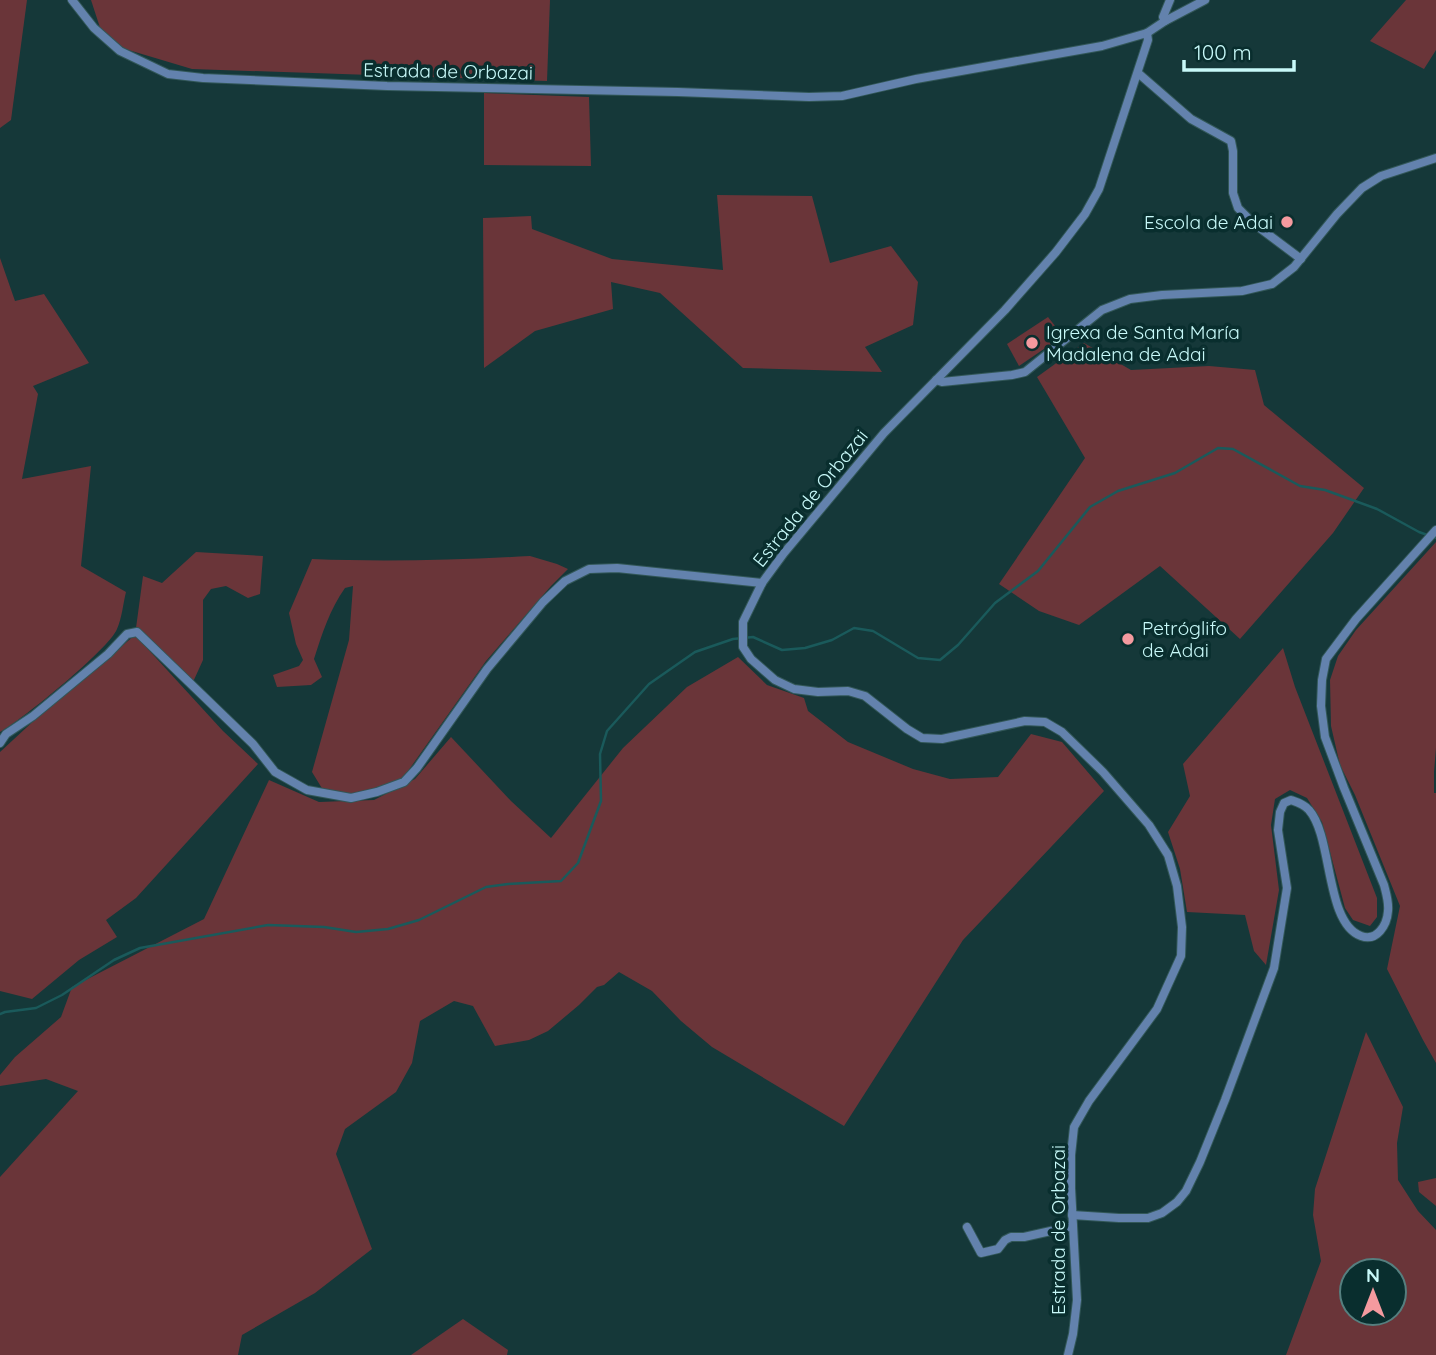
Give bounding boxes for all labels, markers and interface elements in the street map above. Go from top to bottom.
scale bar [1184,28,1294,72]
text: 100 m [1194,39,1252,65]
street label: Estrada de Orbazai [363,58,533,84]
place label: Escola de Adai [1144,210,1273,234]
marker: Escola de Adai [1279,214,1295,230]
place label: Igrexa de Santa María Madalena de Adai [1046,320,1240,366]
marker: Igrexa de Santa María Madalena de Adai [1024,335,1040,351]
street label: Estrada de Orbazai [747,424,873,572]
place label: Petróglifo de Adai [1142,616,1227,662]
marker: Petróglifo de Adai [1120,631,1136,647]
street label: Estrada de Orbazai [1046,1145,1070,1315]
north arrow [1338,1257,1408,1327]
text: N [1366,1263,1380,1287]

